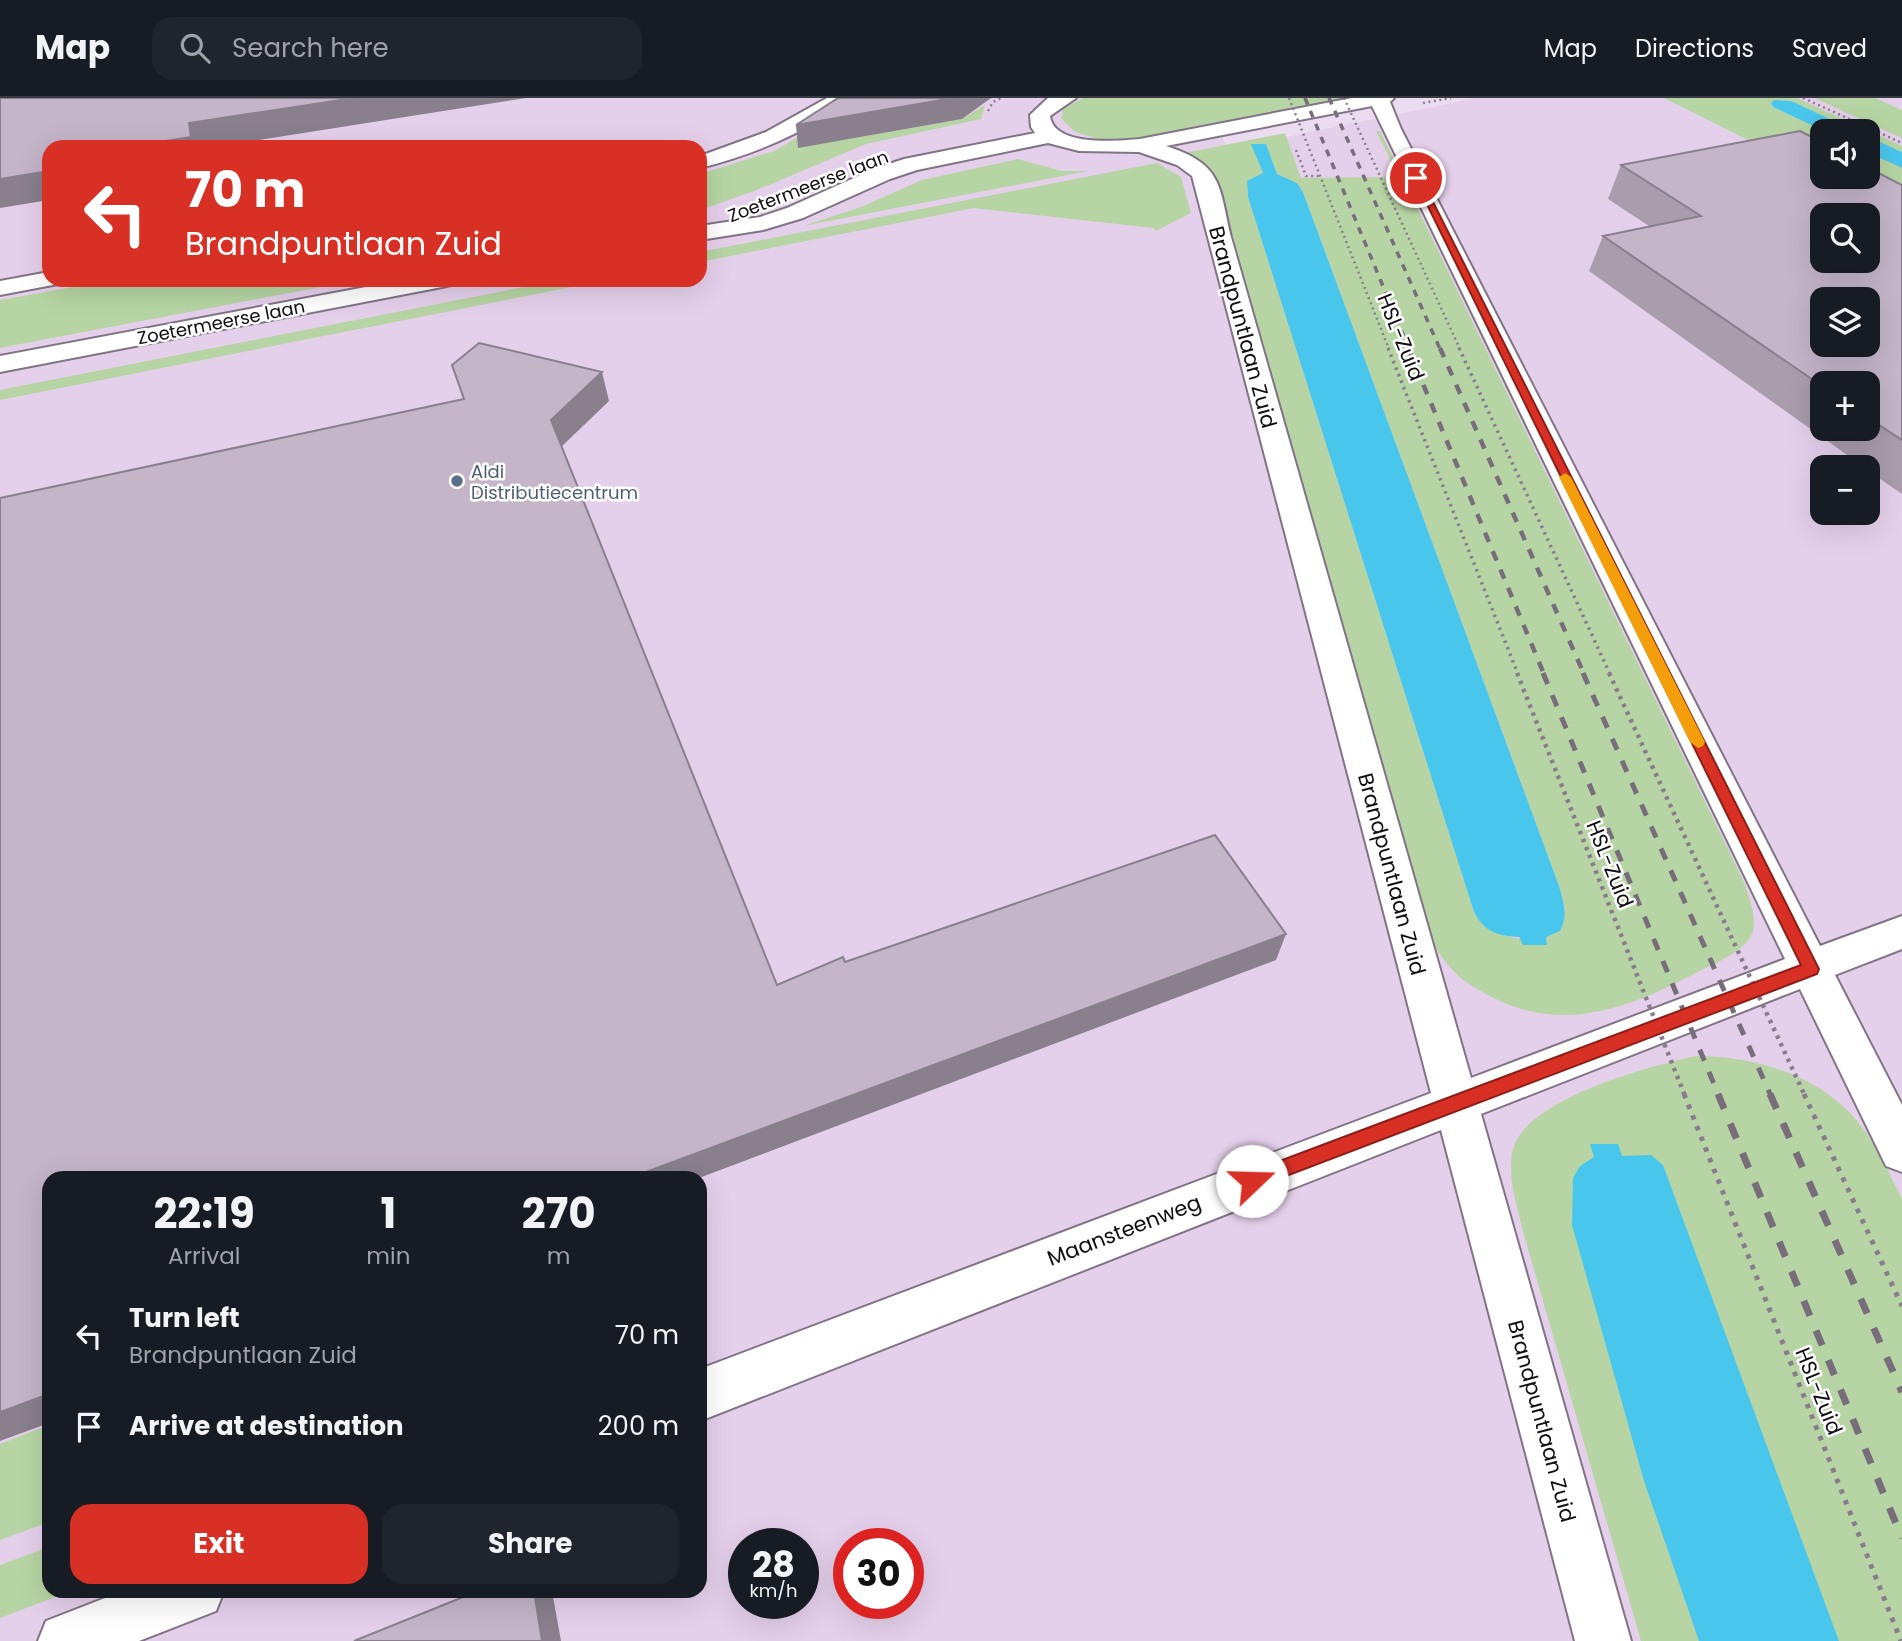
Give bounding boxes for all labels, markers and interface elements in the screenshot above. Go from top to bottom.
search box [152,17,642,80]
text: Map [35,24,110,71]
icon: search [176,29,214,67]
text: Search here [232,30,389,66]
text: Map [1544,32,1597,65]
text: Directions [1635,32,1754,65]
text: Saved [1792,32,1867,65]
map controls [1810,119,1880,525]
button: sound [1810,119,1880,189]
street label: Zoetermeerse laan [724,144,892,228]
pin [1386,148,1446,208]
text: 70 m [185,156,305,224]
icon: arrive [1397,159,1435,197]
icon: left [70,168,161,259]
button: search [1810,203,1880,273]
text: Brandpuntlaan Zuid [185,221,502,266]
street label: Brandpuntlaan Zuid [1202,223,1284,431]
button: layers [1810,287,1880,357]
street label: HSL-Zuid [1370,289,1432,385]
street label: Zoetermeerse laan [135,294,307,350]
button: + [1810,371,1880,441]
button: − [1810,455,1880,525]
place label: Aldi Distributiecentrum [471,459,638,505]
marker: Aldi Distributiecentrum [449,473,465,489]
street label: Brandpuntlaan Zuid [1351,770,1433,978]
street label: HSL-Zuid [1579,816,1641,912]
position arrow [1215,1144,1289,1218]
text: 22:19 [153,1184,255,1243]
text: 1 [380,1184,396,1243]
text: 270 [522,1184,596,1243]
street label: Maansteenweg [1043,1187,1205,1273]
text: Arrival [168,1240,240,1272]
text: min [366,1240,410,1272]
text: m [547,1240,571,1272]
text: Turn left [129,1300,240,1336]
icon: left [70,1317,108,1355]
text: 70 m [615,1317,679,1353]
street label: Brandpuntlaan Zuid [1501,1317,1583,1525]
text: Brandpuntlaan Zuid [129,1339,357,1371]
street label: HSL-Zuid [1788,1343,1850,1439]
icon: arrive [70,1408,108,1446]
text: Arrive at destination [129,1408,404,1444]
text: 200 m [598,1408,679,1444]
button: Exit [70,1504,368,1584]
button: Share [382,1504,679,1584]
speed limit sign: 30 [833,1528,924,1619]
text: 28 [752,1540,795,1589]
text: km/h [750,1578,797,1603]

